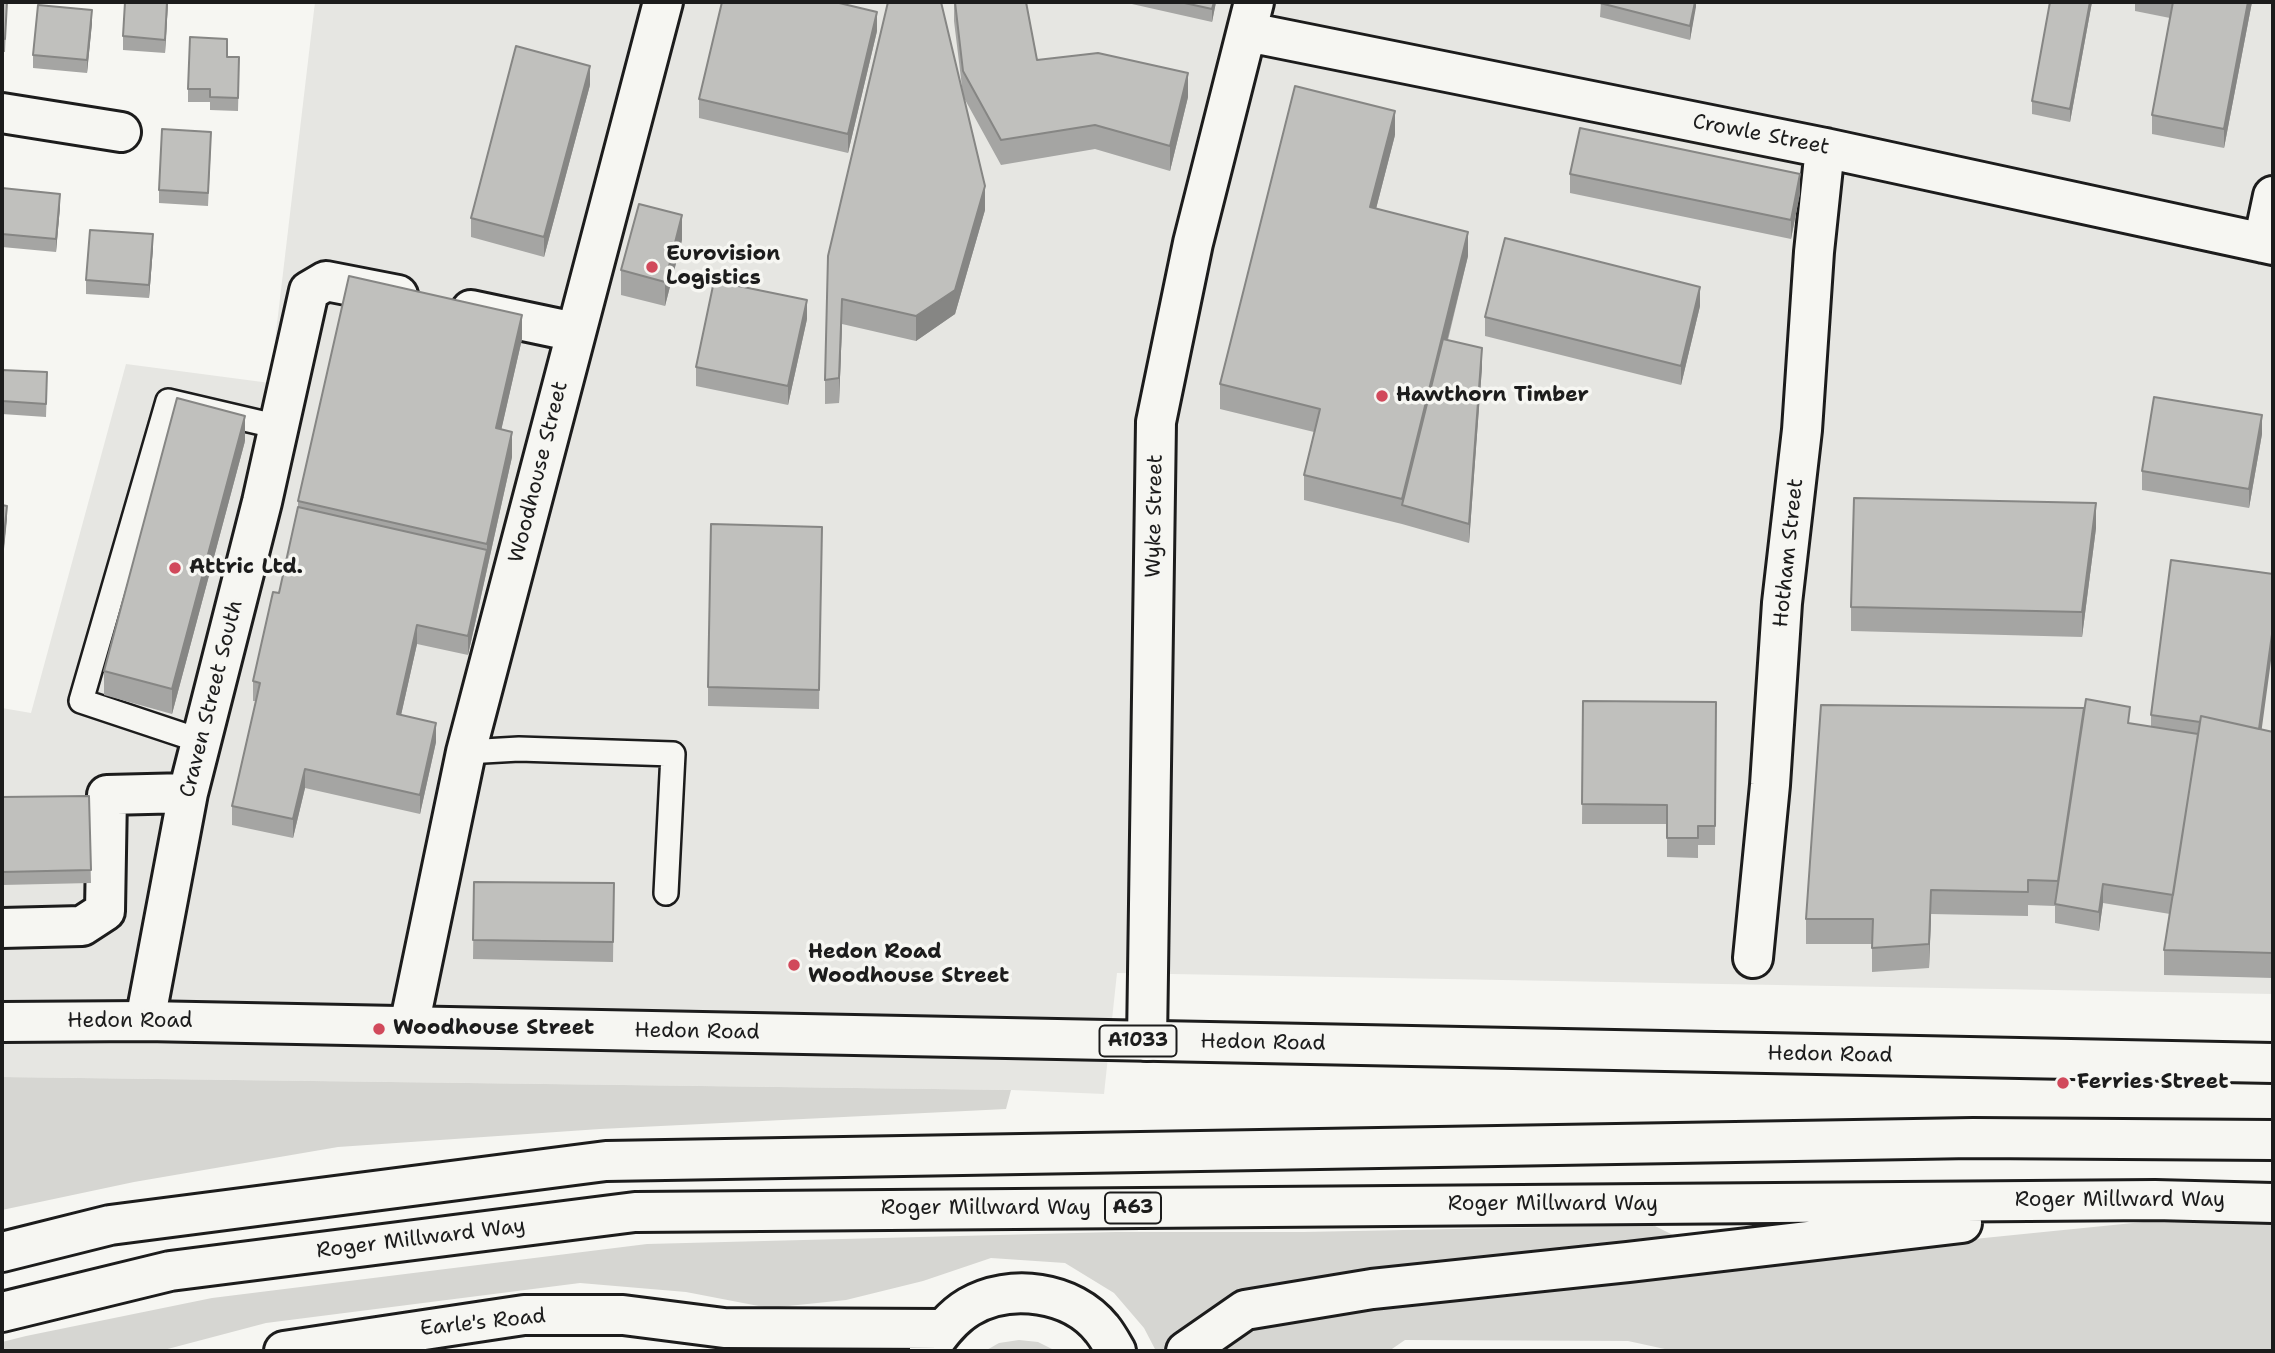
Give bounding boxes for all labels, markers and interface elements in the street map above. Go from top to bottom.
street label: Crowle Street [1690,109,1832,161]
place label: Eurovision Logistics [666,242,780,292]
marker: Eurovision Logistics [644,259,660,275]
street label: Woodhouse Street [504,379,574,565]
place label: Hawthorn Timber [1396,383,1589,409]
marker: Hawthorn Timber [1374,388,1390,404]
street label: Wyke Street [1141,454,1169,578]
street label: Hotham Street [1769,477,1809,629]
place label: Attric Ltd. [189,555,303,581]
marker: Attric Ltd. [167,560,183,576]
street label: Craven Street South [175,598,249,800]
place label: Hedon Road Woodhouse Street [808,940,1009,990]
marker: Hedon Road Woodhouse Street [786,957,802,973]
street label: Hedon Road [67,1009,193,1035]
place label: Woodhouse Street [393,1016,594,1042]
street label: Hedon Road [634,1018,760,1046]
marker: Woodhouse Street [371,1021,387,1037]
road number: A1033 [1100,1026,1176,1056]
street label: Hedon Road [1200,1029,1326,1057]
street label: Hedon Road [1767,1041,1893,1069]
place label: Ferries Street [2077,1070,2228,1096]
marker: Ferries Street [2055,1075,2071,1091]
street label: Roger Millward Way [2015,1188,2225,1214]
road number: A63 [1105,1192,1161,1224]
street label: Roger Millward Way [1448,1192,1658,1218]
street label: Roger Millward Way [881,1196,1091,1222]
street label: Roger Millward Way [315,1214,527,1264]
street label: Earle's Road [419,1304,547,1342]

